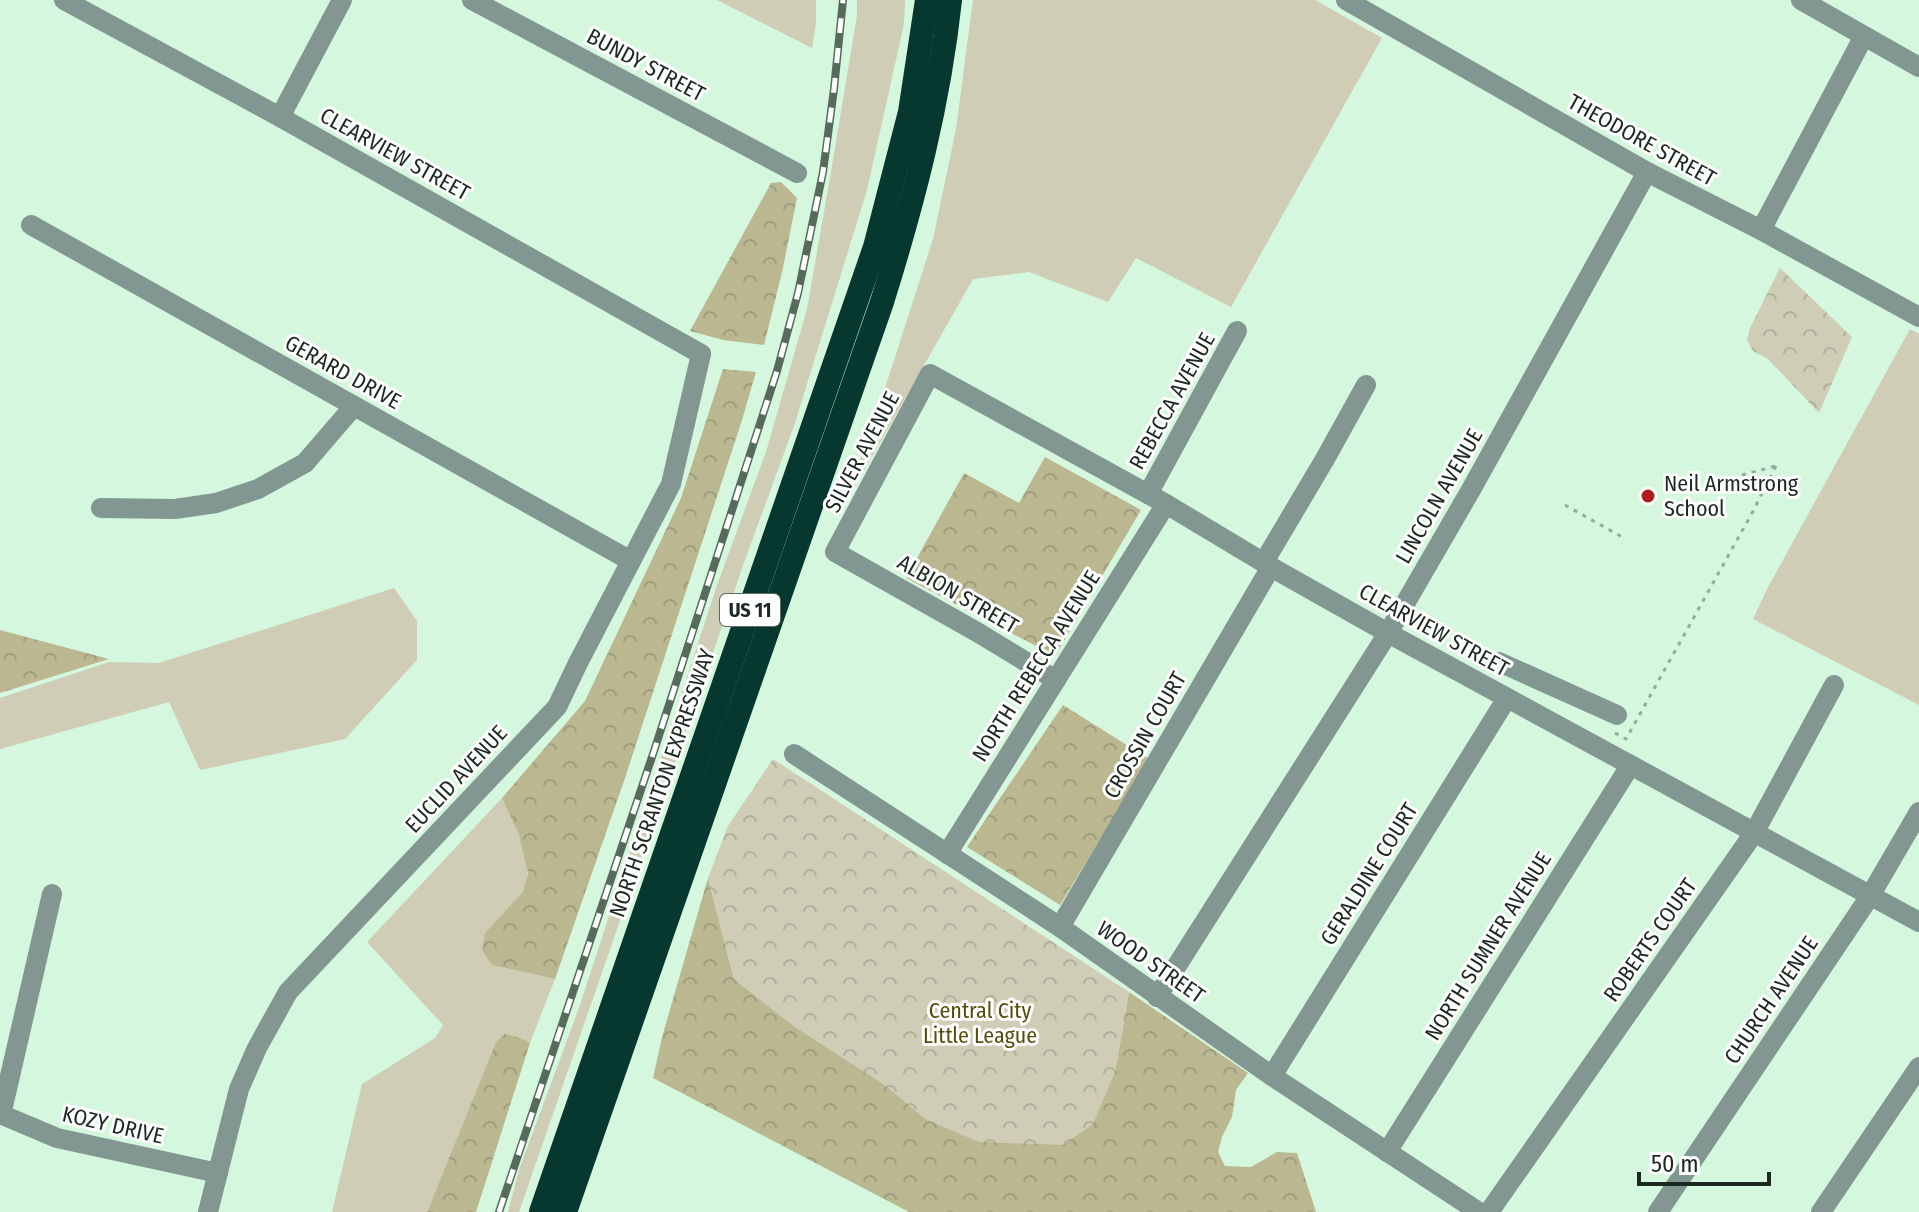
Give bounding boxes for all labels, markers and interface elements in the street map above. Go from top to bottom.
street label: BUNDY STREET [582,23,710,108]
street label: THEODORE STREET [1563,88,1721,192]
street label: CLEARVIEW STREET [315,102,475,207]
street label: REBECCA AVENUE [1123,328,1221,474]
street label: GERARD DRIVE [280,329,406,415]
street label: SILVER AVENUE [819,387,905,517]
street label: LINCOLN AVENUE [1390,424,1488,568]
place label: Neil Armstrong School [1664,470,1799,522]
marker: Neil Armstrong School [1639,487,1657,505]
street label: ALBION STREET [893,549,1024,640]
street label: NORTH REBECCA AVENUE [966,566,1106,766]
street label: CLEARVIEW STREET [1354,578,1514,683]
road number: US 11 [720,594,780,626]
street label: NORTH SCRANTON EXPRESSWAY [603,645,721,921]
street label: CROSSIN COURT [1098,666,1193,803]
street label: EUCLID AVENUE [399,720,513,838]
street label: GERALDINE COURT [1314,797,1424,950]
street label: NORTH SUMNER AVENUE [1419,847,1557,1045]
street label: ROBERTS COURT [1597,872,1703,1007]
street label: WOOD STREET [1092,915,1211,1010]
street label: CHURCH AVENUE [1718,931,1824,1069]
park label: Central City Little League [923,997,1037,1049]
street label: KOZY DRIVE [60,1100,166,1150]
scale bar [1639,1136,1769,1186]
text: 50 m [1651,1150,1699,1178]

